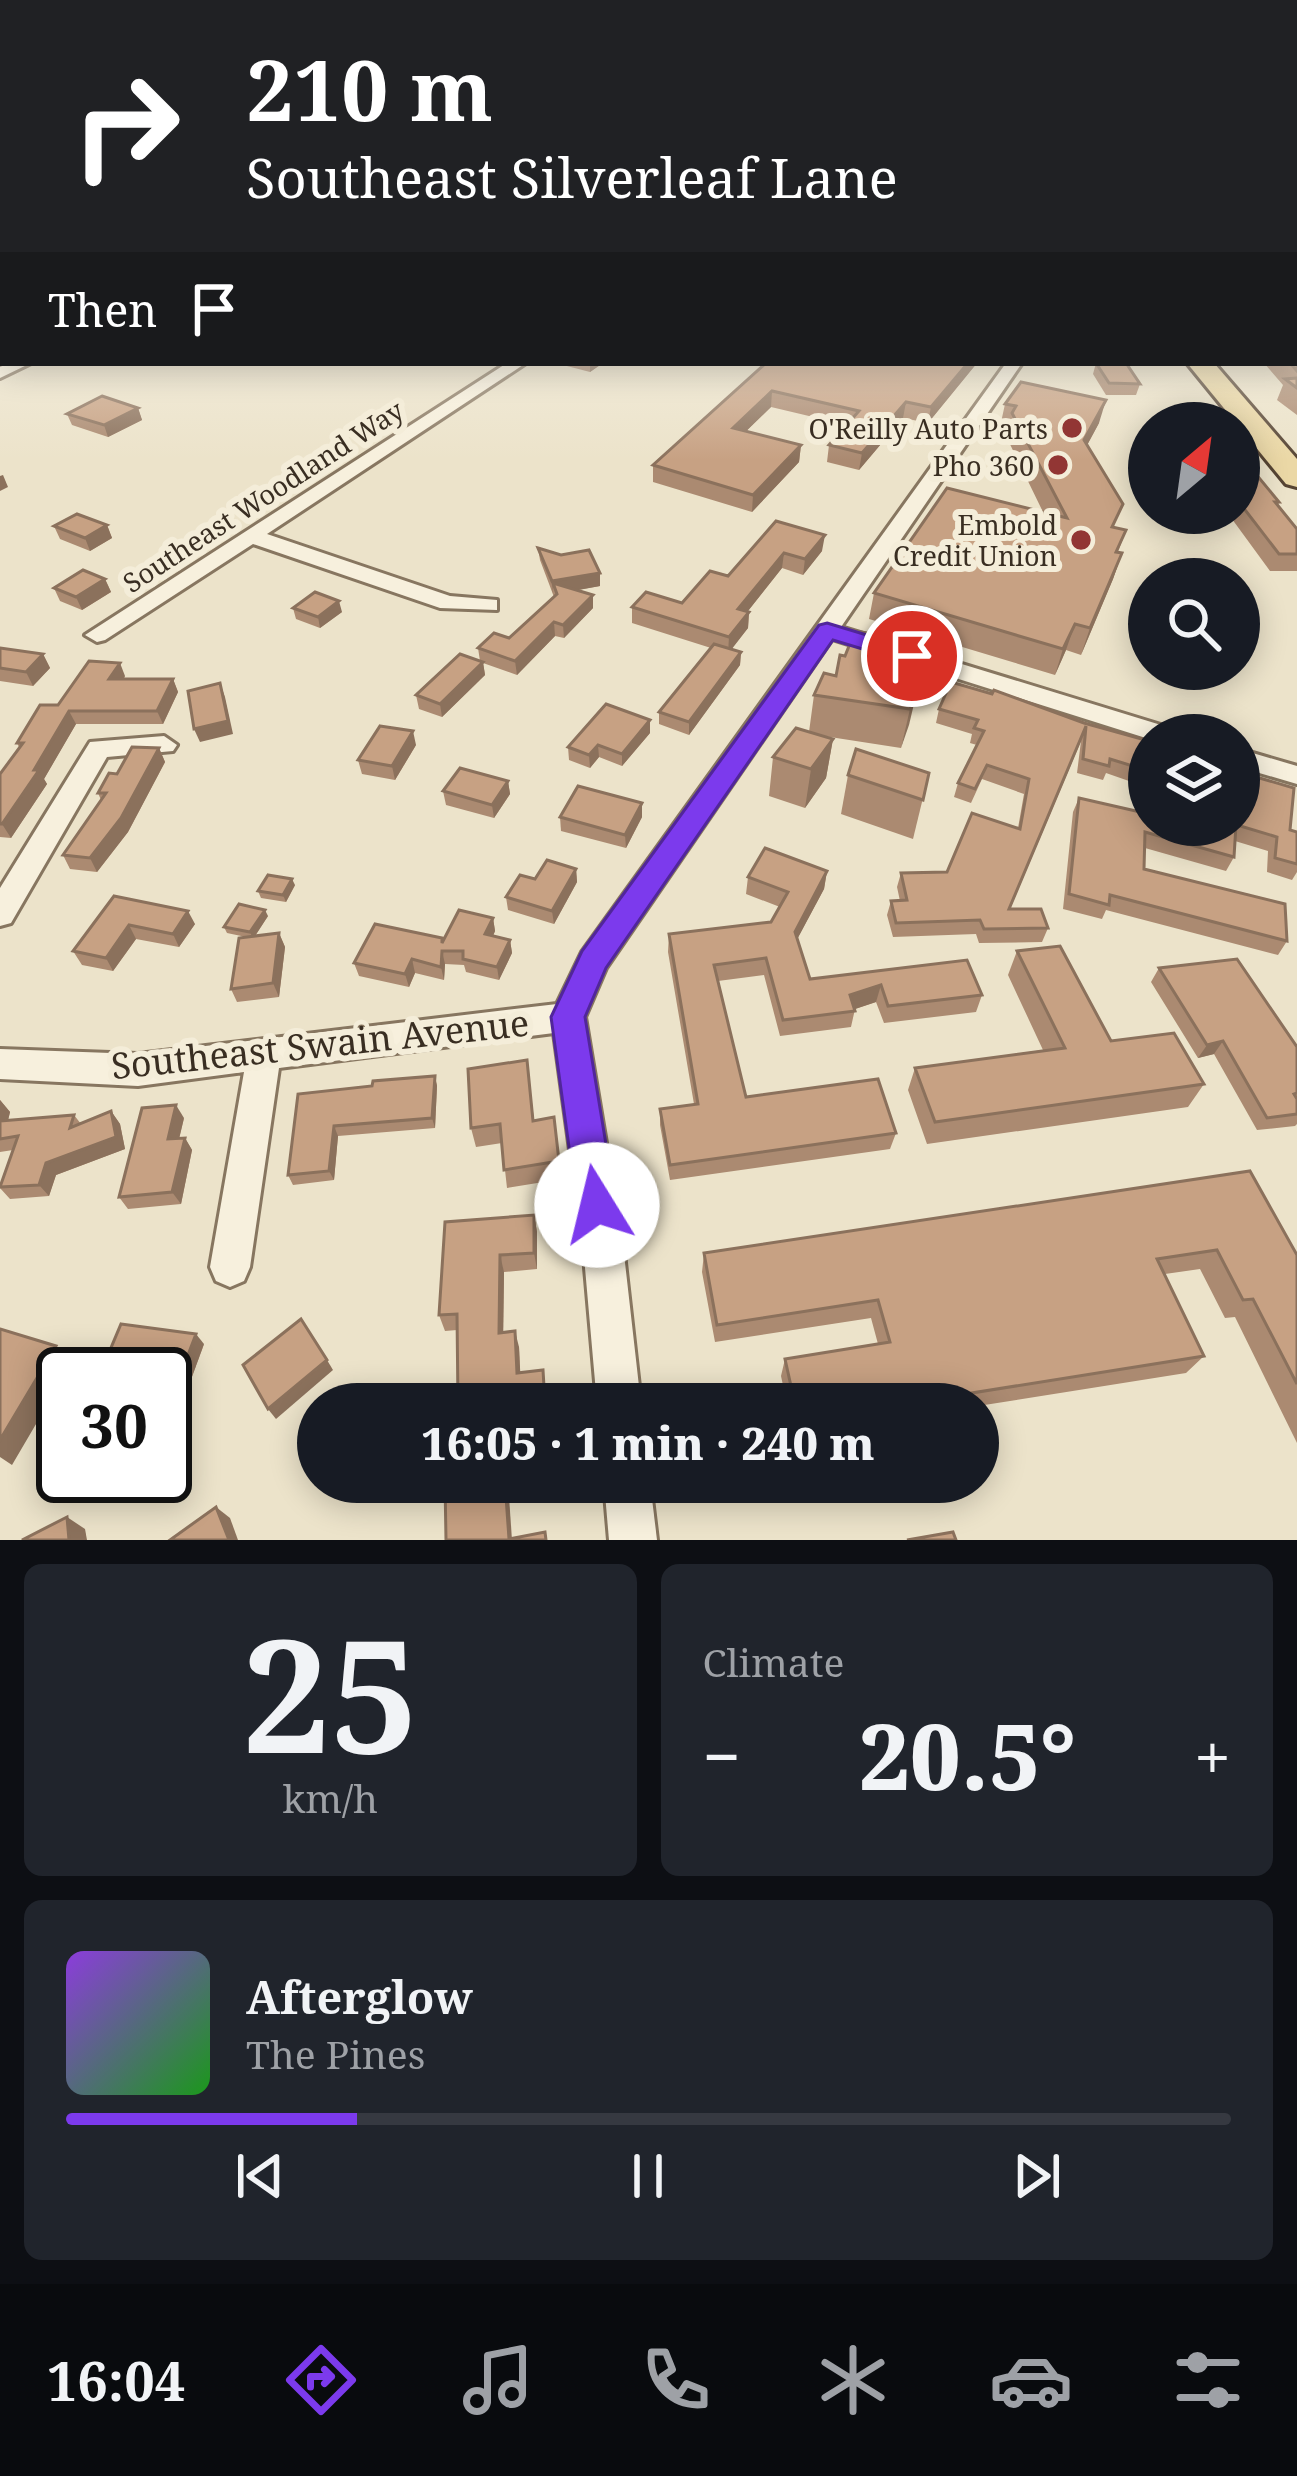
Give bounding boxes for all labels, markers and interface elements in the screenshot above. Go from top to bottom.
text: 210 m [246,31,493,146]
icon: right [48,48,204,204]
text: Southeast Silverleaf Lane [246,140,898,214]
icon: arrive [181,276,247,342]
text: Then [48,279,157,340]
street label: Southeast Woodland Way [116,391,411,601]
north arrow [1128,402,1260,534]
map controls [1128,402,1260,846]
place label: O'Reilly Auto Parts [809,410,1048,447]
marker: O'Reilly Auto Parts [1059,415,1085,441]
place label: Pho 360 [933,447,1034,484]
marker: Pho 360 [1045,452,1071,478]
place label: Embold Credit Union [893,506,1057,574]
marker: Embold Credit Union [1068,527,1094,553]
button: search [1128,558,1260,690]
pin [861,605,963,707]
icon: arrive [879,623,945,689]
button: layers [1128,714,1260,846]
street label: Southeast Swain Avenue [109,998,531,1090]
position arrow [534,1142,660,1268]
speed limit sign: 30 [36,1347,192,1503]
text: 16:05 · 1 min · 240 m [421,1412,875,1473]
text: 25 [242,1586,418,1799]
text: Climate [703,1635,844,1688]
text: 20.5° [859,1694,1076,1816]
text: − [703,1710,741,1800]
text: + [1194,1710,1231,1800]
text: km/h [282,1771,378,1824]
text: Afterglow [246,1966,473,2027]
text: The Pines [246,2027,425,2080]
icon: previous [227,2143,293,2209]
icon: pause [615,2143,681,2209]
icon: next [1004,2143,1070,2209]
icon: directions [279,2338,363,2422]
icon: music [456,2338,540,2422]
icon: phone [634,2338,718,2422]
icon: climate [811,2338,895,2422]
icon: car [989,2338,1073,2422]
icon: filters [1166,2338,1250,2422]
text: 16:04 [47,2343,185,2417]

